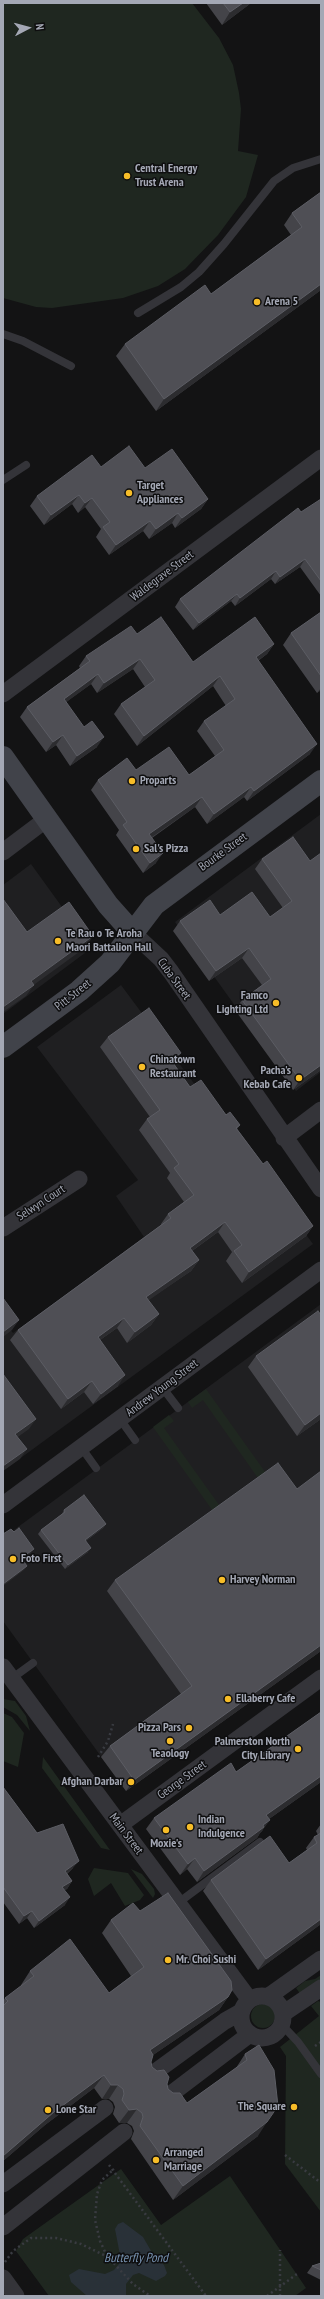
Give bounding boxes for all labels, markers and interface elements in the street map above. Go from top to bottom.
north arrow [8,8,48,48]
text: N [33,23,47,30]
place label: Central Energy Trust Arena [135,162,197,190]
marker: Central Energy Trust Arena [122,171,132,181]
place label: Arena 5 [265,295,298,309]
marker: Arena 5 [252,297,262,307]
place label: Target Appliances [137,479,183,507]
marker: Target Appliances [124,488,134,498]
street label: Waldegrave Street [127,548,197,604]
place label: Proparts [140,774,176,788]
marker: Proparts [127,776,137,786]
street label: Bourke Street [196,830,250,874]
place label: Sal's Pizza [144,842,188,856]
marker: Sal's Pizza [131,844,141,854]
place label: Te Rau o Te Aroha Maori Battalion Hall [66,927,152,955]
marker: Te Rau o Te Aroha Maori Battalion Hall [53,936,63,946]
street label: Cuba Street [154,955,194,1003]
street label: Pitt Street [52,976,94,1014]
place label: Famco Lighting Ltd [217,989,268,1017]
marker: Famco Lighting Ltd [271,998,281,1008]
place label: Chinatown Restaurant [150,1053,196,1081]
marker: Chinatown Restaurant [137,1062,147,1072]
place label: Pacha's Kebab Cafe [243,1064,291,1092]
marker: Pacha's Kebab Cafe [294,1073,304,1083]
street label: Selwyn Court [14,1182,68,1224]
street label: Andrew Young Street [123,1356,201,1420]
place label: Foto First [21,1552,62,1566]
marker: Foto First [8,1554,18,1564]
place label: Harvey Norman [230,1573,295,1587]
marker: Harvey Norman [217,1575,227,1585]
place label: Ellaberry Cafe [236,1692,295,1706]
marker: Ellaberry Cafe [223,1694,233,1704]
place label: Pizza Pars [138,1721,181,1735]
marker: Pizza Pars [184,1723,194,1733]
place label: Palmerston North City Library [215,1735,290,1763]
marker: Teaology [165,1736,175,1746]
marker: Palmerston North City Library [293,1744,303,1754]
place label: Teaology [151,1747,189,1761]
street label: George Street [155,1757,209,1803]
place label: Afghan Darbar [62,1775,123,1789]
marker: Afghan Darbar [126,1777,136,1787]
street label: Main Street [106,1811,146,1857]
place label: Indian Indulgence [198,1813,245,1841]
marker: Indian Indulgence [185,1822,195,1832]
marker: Moxie's [161,1825,171,1835]
place label: Moxie's [150,1837,182,1851]
place label: Mr. Choi Sushi [176,1953,236,1967]
marker: Mr. Choi Sushi [163,1955,173,1965]
place label: The Square [238,2100,286,2114]
marker: The Square [289,2102,299,2112]
place label: Lone Star [56,2103,96,2117]
marker: Lone Star [43,2105,53,2115]
place label: Arranged Marriage [164,2146,203,2174]
marker: Arranged Marriage [151,2155,161,2165]
water label: Butterfly Pond [104,2250,168,2266]

